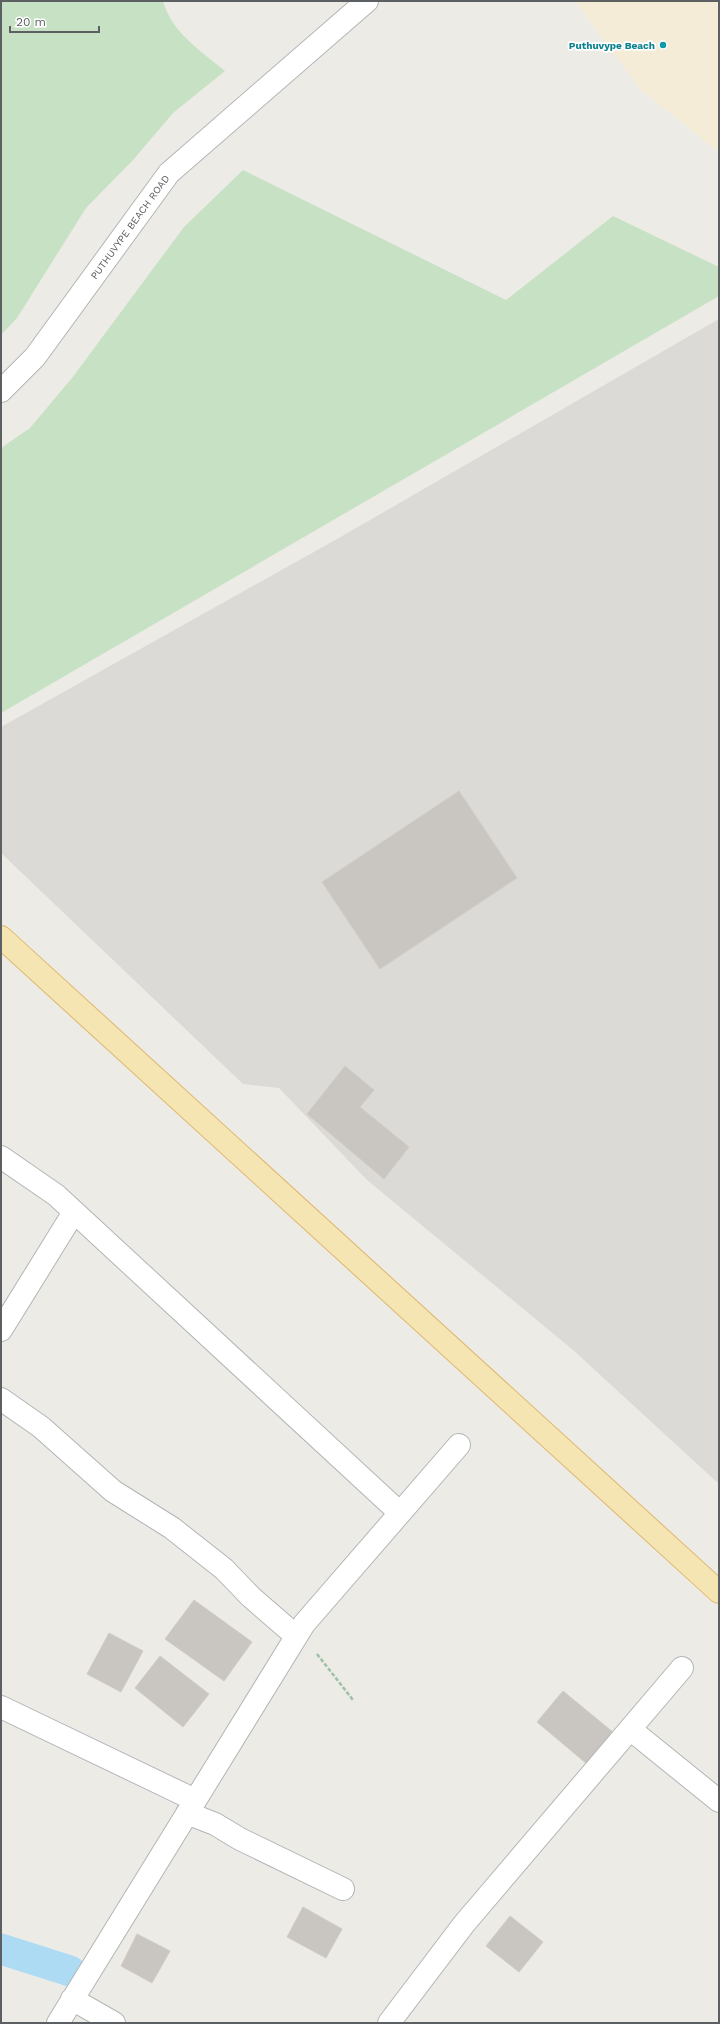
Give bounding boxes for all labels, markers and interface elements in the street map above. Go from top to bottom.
scale bar [10,8,99,34]
text: 20 m [16,15,46,29]
place label: Puthuvype Beach [569,40,655,51]
marker: Puthuvype Beach [658,40,668,50]
street label: PUTHUVYPE BEACH ROAD [88,173,172,281]

